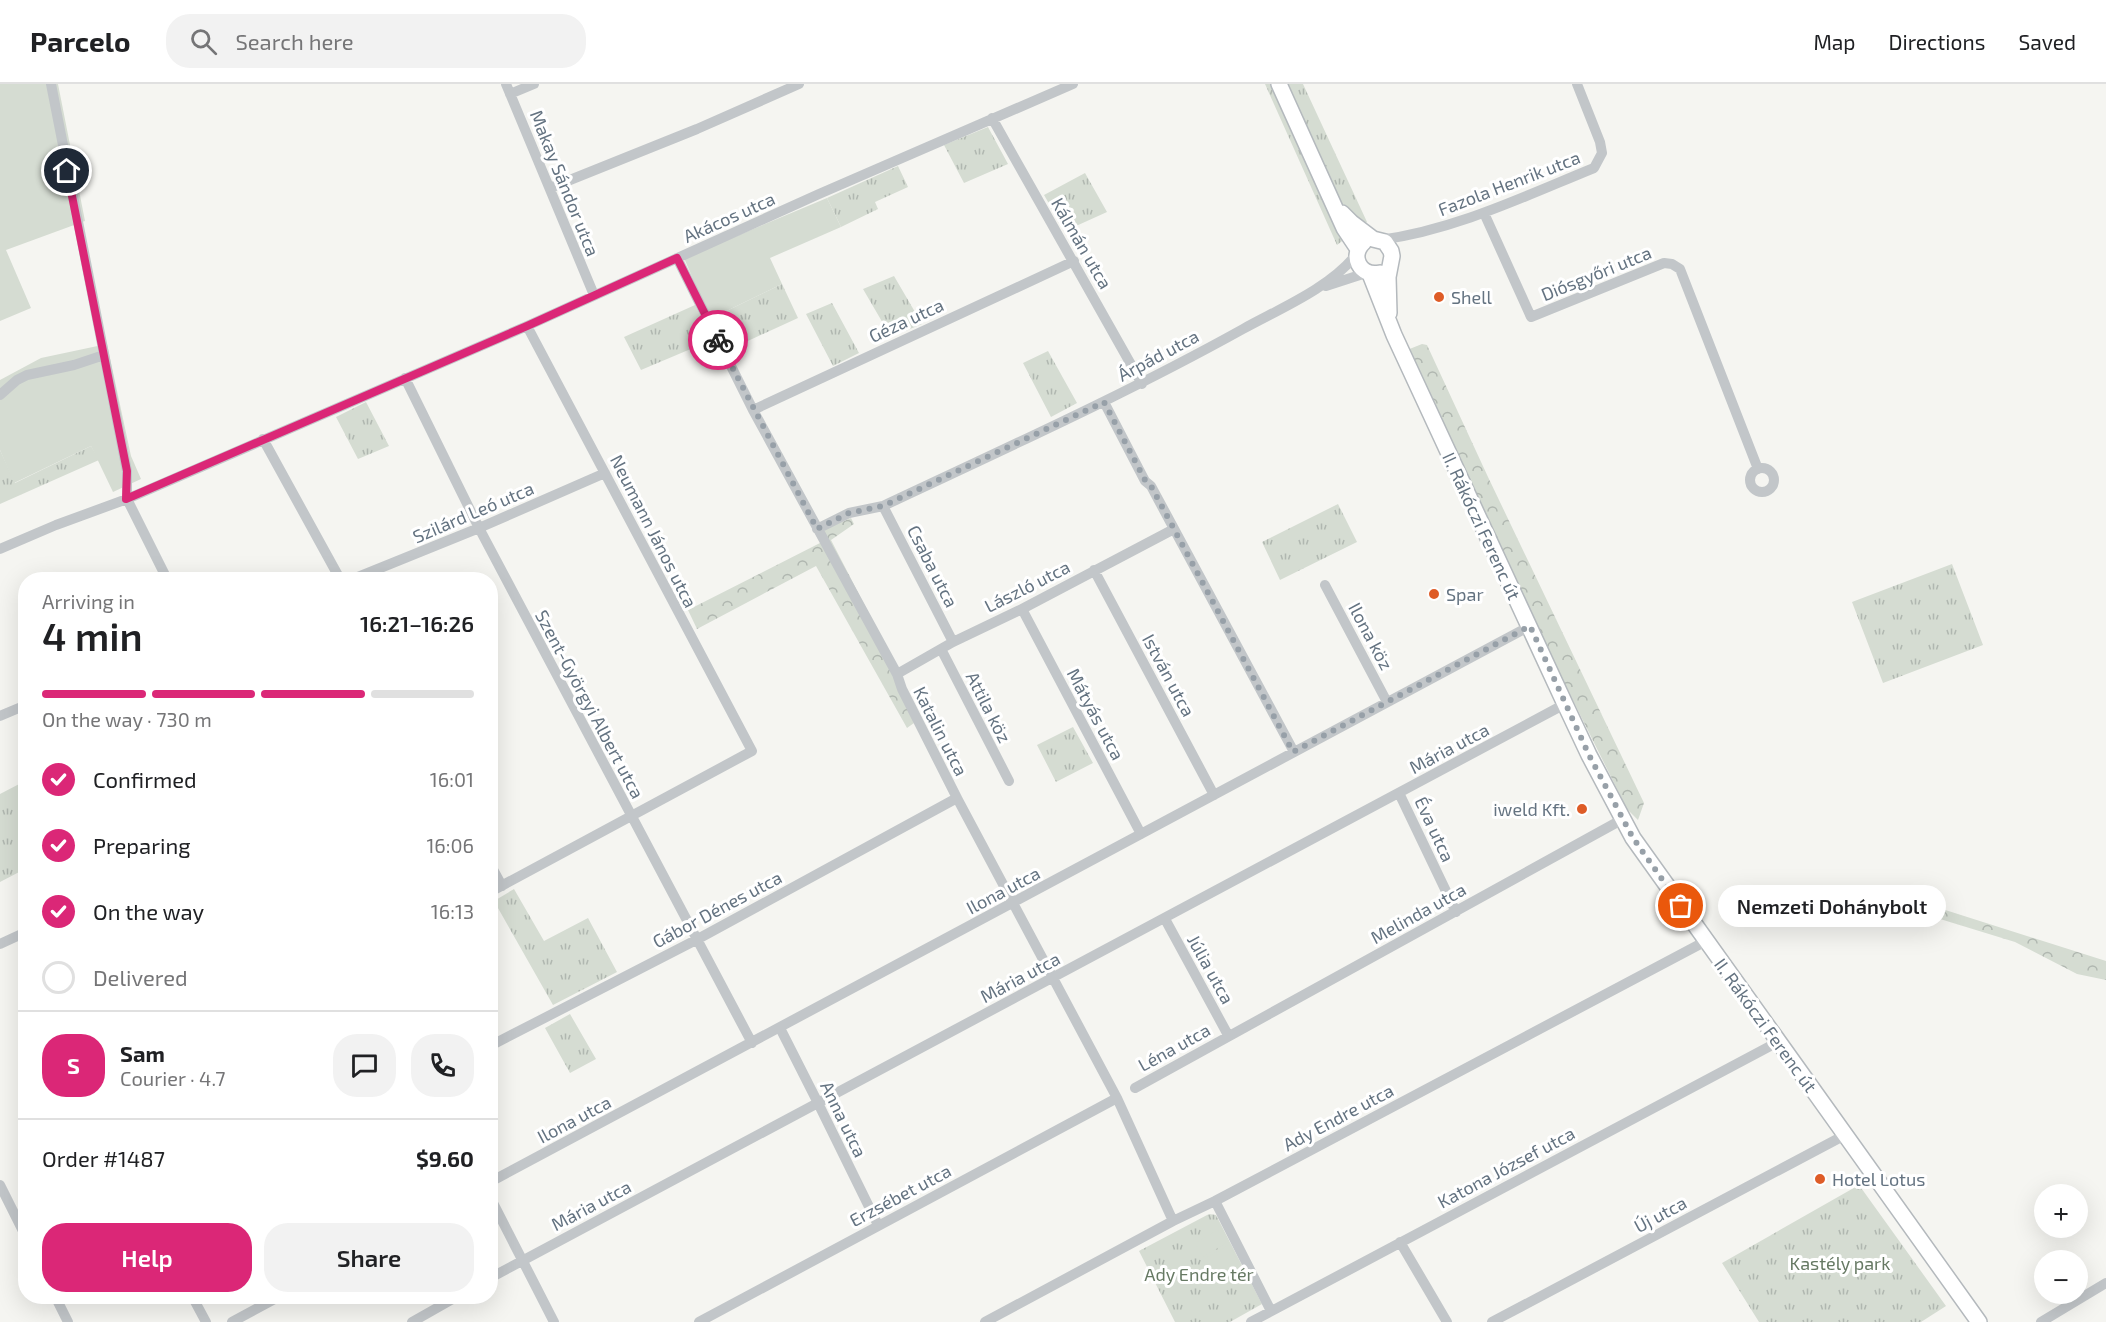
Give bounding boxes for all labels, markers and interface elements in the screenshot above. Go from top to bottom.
search box [166,14,586,68]
text: Parcelo [30,24,130,58]
icon: search [187,25,220,58]
text: Search here [235,28,354,54]
text: Map [1813,29,1856,54]
text: Directions [1889,29,1985,54]
text: Saved [2018,29,2076,54]
street label: Makay Sándor utca [526,107,604,259]
pin [41,145,92,196]
street label: Fazola Henrik utca [1435,146,1583,220]
icon: home [50,154,83,187]
street label: Akácos utca [680,187,778,247]
street label: Kálmán utca [1047,193,1117,293]
street label: Diósgyőri utca [1538,241,1654,305]
place label: Shell [1451,286,1493,308]
marker: Shell [1432,290,1446,304]
street label: Géza utca [865,293,947,347]
courier [688,310,748,370]
icon: bike [702,324,735,357]
street label: Árpád utca [1114,324,1202,386]
street label: II. Rákóczi Ferenc út [1438,449,1526,603]
street label: Neumann János utca [606,451,702,611]
street label: Szilárd Leó utca [409,477,537,547]
street label: Csaba utca [903,521,963,611]
street label: László utca [981,555,1073,617]
place label: Spar [1446,583,1484,605]
marker: Spar [1427,587,1441,601]
text: Arriving in [42,589,135,613]
street label: Ilona köz [1344,599,1398,673]
street label: Szent-Györgyi Albert utca [531,606,649,802]
text: 16:21–16:26 [360,610,474,636]
text: 4 min [42,612,143,659]
street label: István utca [1138,630,1200,720]
street label: Mátyás utca [1063,664,1129,764]
street label: Attila köz [962,668,1016,746]
street label: Katalin utca [909,683,973,779]
text: On the way · 730 m [42,707,212,731]
street label: Mária utca [1405,718,1493,778]
icon: check [42,763,75,796]
text: Confirmed [93,766,197,792]
text: 16:01 [430,767,474,791]
street label: Éva utca [1410,793,1460,865]
place label: iweld Kft. [1493,798,1570,820]
marker: iweld Kft. [1575,802,1589,816]
icon: check [42,829,75,862]
text: Preparing [93,832,191,858]
text: 16:06 [426,833,474,857]
street label: Ilona utca [962,861,1044,919]
street label: Gábor Dénes utca [649,866,785,952]
street label: Melinda utca [1366,878,1470,948]
pin [1655,880,1706,931]
callout: Nemzeti Dohánybolt [1717,885,1945,927]
icon: bag [1664,889,1697,922]
text: Nemzeti Dohánybolt [1737,894,1927,918]
icon: check [42,895,75,928]
text: On the way [93,898,204,924]
text: 16:13 [431,899,474,923]
street label: Júlia utca [1183,930,1239,1008]
street label: Mária utca [976,947,1064,1007]
street label: II. Rákóczi Ferenc út [1710,954,1822,1096]
text: Delivered [93,964,188,990]
street label: Léna utca [1134,1018,1214,1076]
button: chat [333,1034,396,1097]
button: phone [411,1034,474,1097]
text: Sam [120,1040,165,1066]
text: S [67,1052,80,1078]
text: Courier · 4.7 [120,1066,226,1090]
street label: Anna utca [816,1077,872,1161]
street label: Ady Endre utca [1279,1079,1397,1155]
street label: Ilona utca [533,1090,615,1148]
street label: Katona József utca [1434,1122,1578,1212]
text: Order #1487 [42,1145,165,1171]
text: $9.60 [416,1145,474,1171]
street label: Erzsébet utca [845,1159,955,1231]
place label: Hotel Lotus [1832,1168,1925,1190]
marker: Hotel Lotus [1813,1172,1827,1186]
street label: Mária utca [547,1175,635,1235]
map controls [2034,1184,2088,1304]
button: + [2034,1184,2088,1238]
street label: Új utca [1630,1191,1690,1237]
button: Help [42,1223,252,1292]
button: Share [264,1223,474,1292]
button: − [2034,1250,2088,1304]
park label: Kastély park [1790,1252,1890,1274]
park label: Ady Endre tér [1144,1263,1254,1285]

